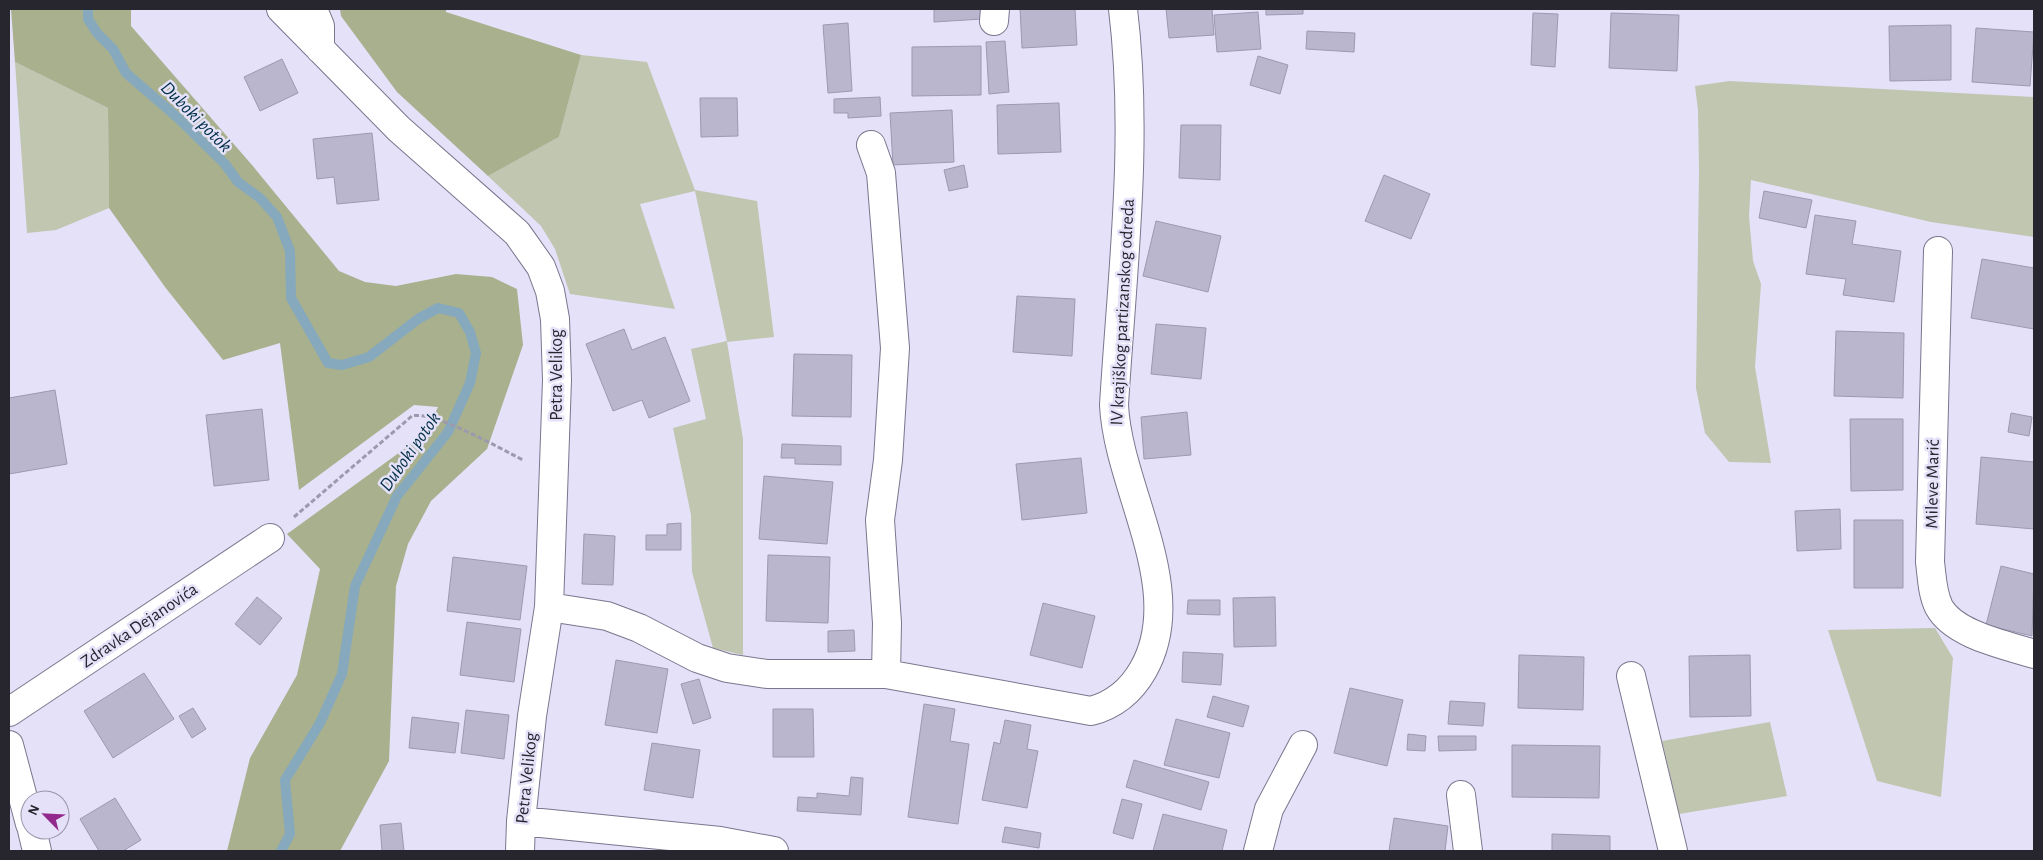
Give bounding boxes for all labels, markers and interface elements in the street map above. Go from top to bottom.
water label: Duboki potok [157,78,235,156]
street label: IV krajiškog partizanskog odreda [1108,198,1138,426]
street label: Petra Velikog [548,329,566,421]
water label: Duboki potok [376,409,444,495]
street label: Mileve Marić [1923,439,1943,529]
street label: Zdravka Dejanovića [78,580,201,671]
street label: Petra Velikog [513,731,541,825]
north arrow [20,790,70,840]
text: N [26,803,42,817]

